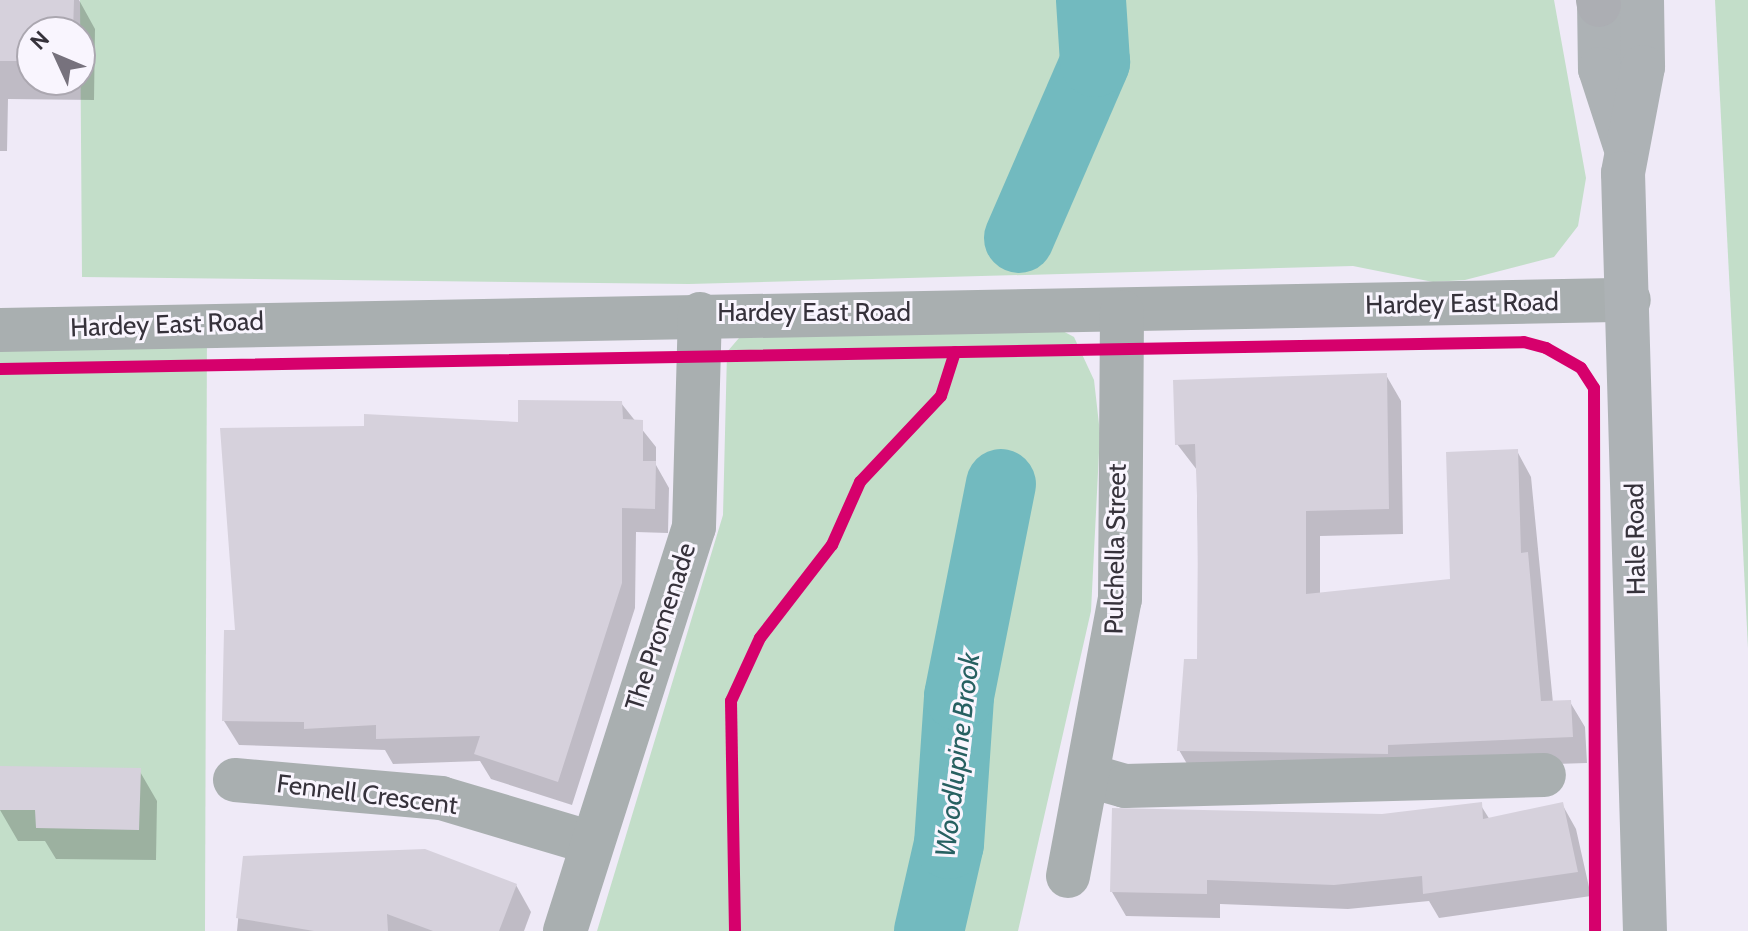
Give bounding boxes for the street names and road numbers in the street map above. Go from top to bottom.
street label: Hardey East Road [1365,287,1559,321]
street label: Hardey East Road [717,297,911,329]
street label: Hardey East Road [70,306,264,344]
street label: Pulchella Street [1099,463,1133,635]
street label: Hale Road [1619,483,1653,595]
street label: The Promenade [619,539,703,715]
street label: Fennell Crescent [275,768,459,822]

